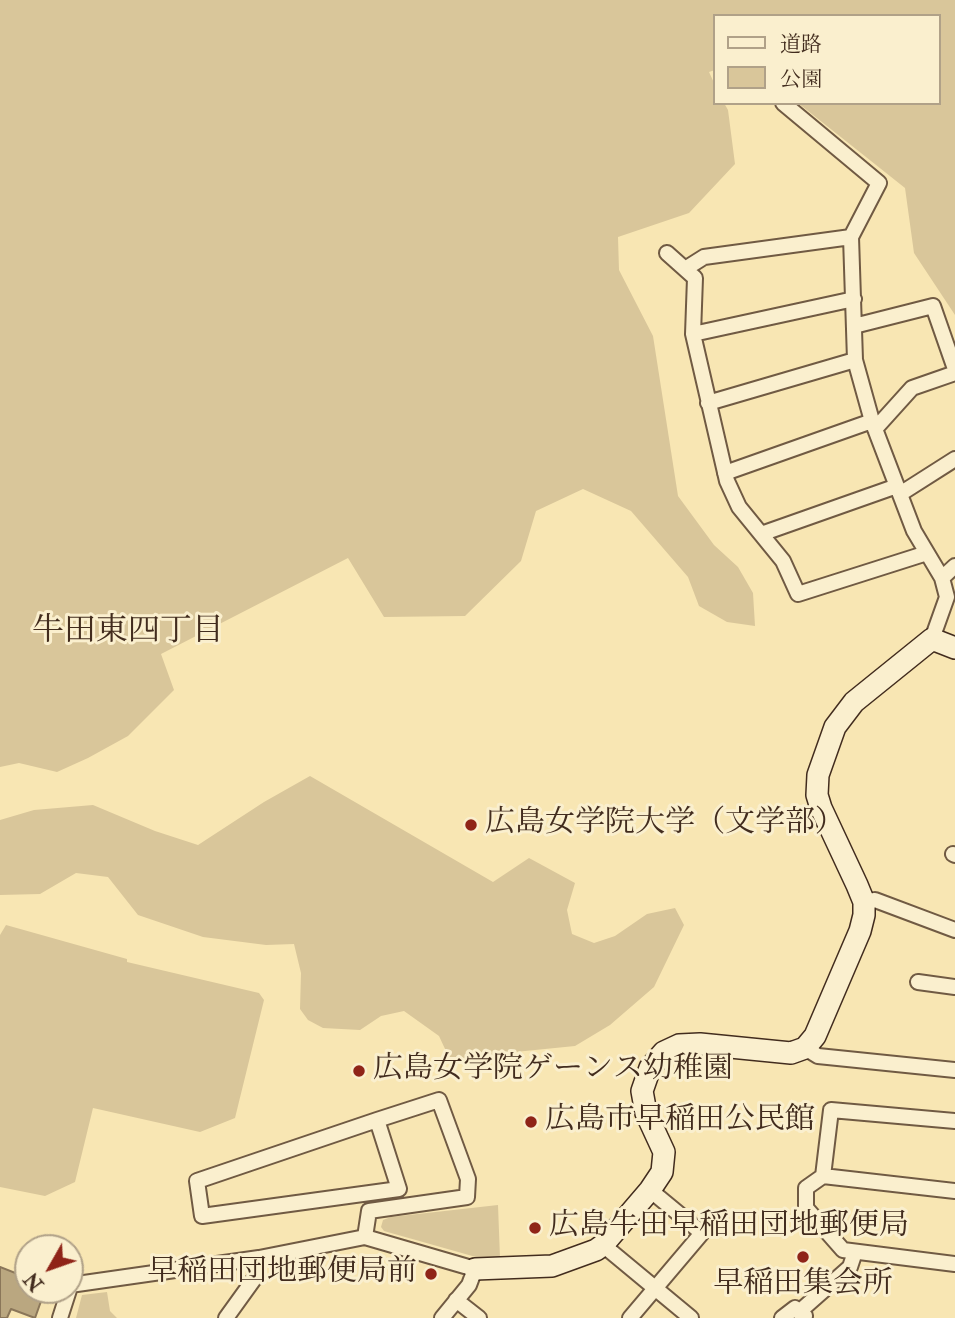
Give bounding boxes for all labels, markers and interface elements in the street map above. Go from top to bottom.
legend [713,14,941,105]
text: 道路 [780,31,822,58]
text: 公園 [780,66,822,93]
district label: 牛田東四丁目 [32,614,224,652]
place label: 広島女学院大学（文学部） [485,807,845,843]
marker: 広島女学院大学（文学部） [463,817,479,833]
place label: 広島女学院ゲーンス幼稚園 [373,1053,733,1089]
marker: 広島女学院ゲーンス幼稚園 [351,1063,367,1079]
place label: 広島市早稲田公民館 [545,1104,815,1140]
marker: 広島市早稲田公民館 [523,1114,539,1130]
place label: 広島牛田早稲田団地郵便局 [549,1210,909,1246]
marker: 広島牛田早稲田団地郵便局 [527,1220,543,1236]
north arrow [14,1234,84,1304]
marker: 早稲田集会所 [795,1249,811,1265]
place label: 早稲田団地郵便局前 [147,1256,417,1292]
marker: 早稲田団地郵便局前 [423,1266,439,1282]
text: N [20,1267,49,1295]
place label: 早稲田集会所 [713,1268,893,1304]

